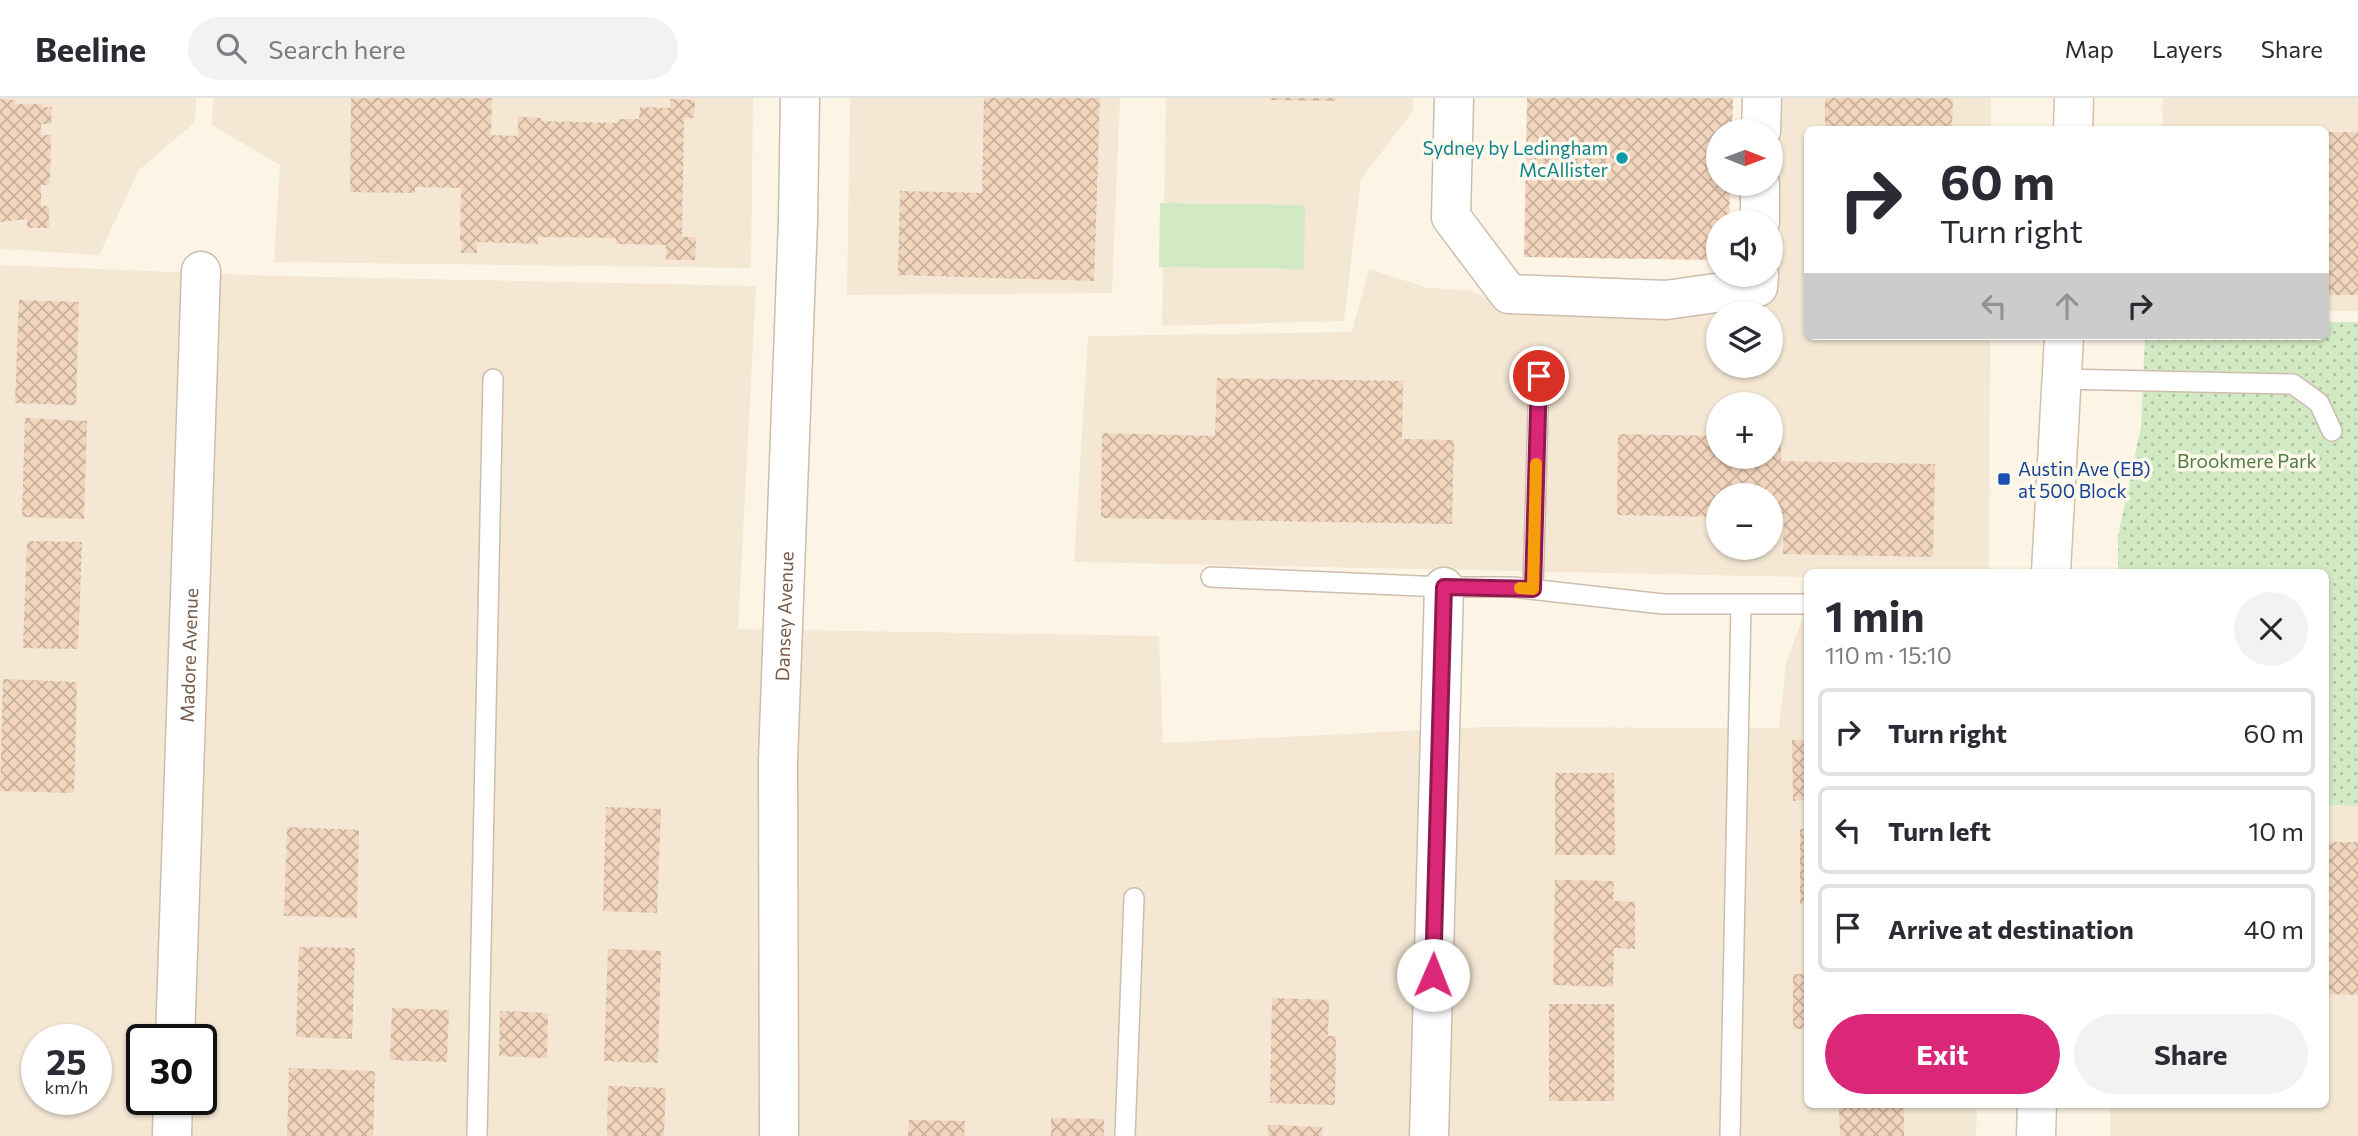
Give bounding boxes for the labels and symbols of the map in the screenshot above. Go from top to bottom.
north arrow [1706,119,1783,196]
place label: Sydney by Ledingham McAllister [1423,136,1608,181]
marker: Sydney by Ledingham McAllister [1614,150,1630,166]
pin [1509,346,1569,406]
park label: Brookmere Park [2177,449,2317,472]
place label: Austin Ave (EB) at 500 Block [2018,457,2151,502]
marker: Austin Ave (EB) at 500 Block [1996,471,2012,487]
street label: Dansey Avenue [769,551,797,682]
street label: Madore Avenue [174,588,202,723]
position arrow [1396,938,1470,1012]
speed limit sign: 30 [126,1024,217,1115]

